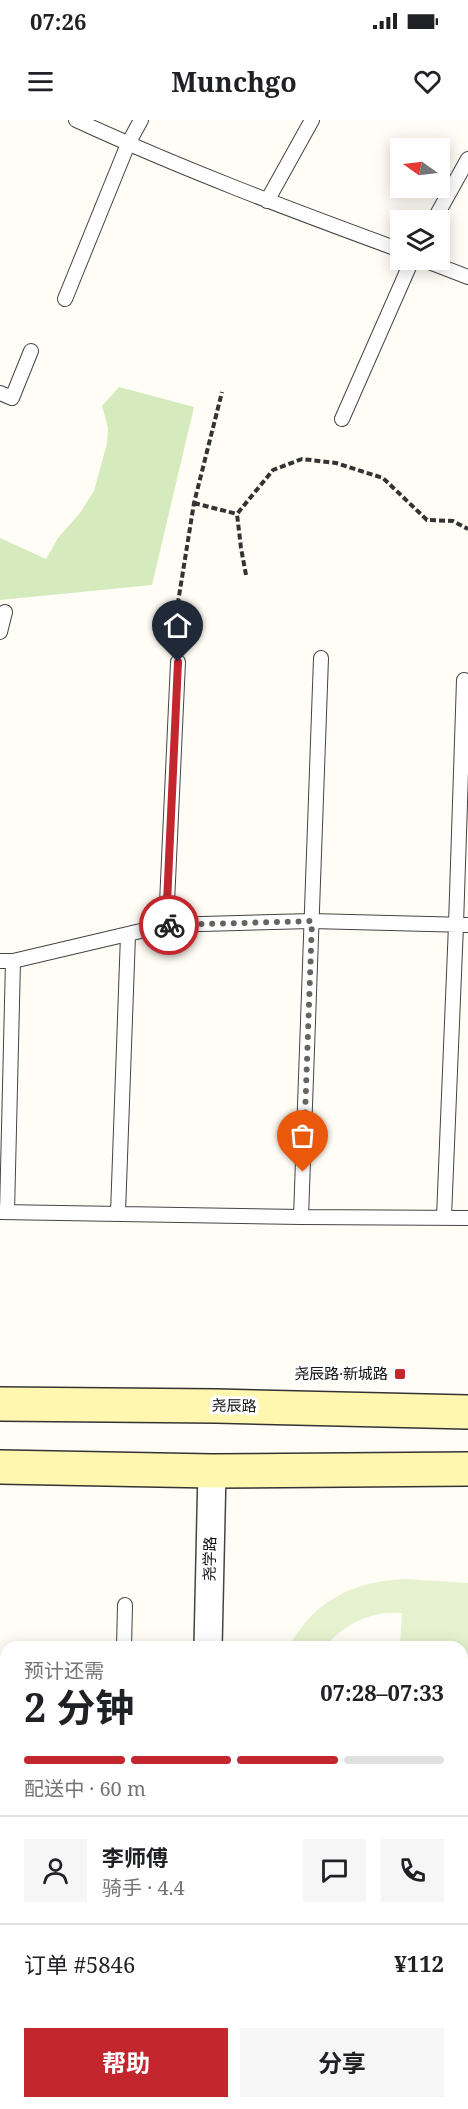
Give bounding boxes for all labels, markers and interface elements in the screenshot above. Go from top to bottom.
text: 07:26 [30,6,86,36]
text: Munchgo [171,63,297,100]
icon: menu [24,65,57,98]
icon: heart [411,65,444,98]
north arrow [390,138,450,198]
map controls [390,138,450,270]
button: layers [390,210,450,270]
pin [152,600,203,662]
icon: home [161,609,194,642]
courier [139,895,199,955]
icon: bike [153,909,186,942]
pin [277,1110,328,1172]
icon: bag [286,1119,319,1152]
place label: 尧辰路·新城路 [294,1363,388,1383]
marker: 尧辰路·新城路 [393,1367,407,1381]
street label: 尧辰路 [211,1395,257,1415]
street label: 尧学路 [199,1536,219,1582]
text: 预计还需 [24,1657,104,1684]
text: 07:28–07:33 [320,1677,444,1707]
text: 2 分钟 [24,1680,134,1733]
text: 配送中 · 60 m [24,1775,146,1802]
button: person [24,1839,87,1902]
button: chat [303,1839,366,1902]
button: phone [381,1839,444,1902]
text: 李师傅 [102,1842,168,1872]
text: 骑手 · 4.4 [102,1874,185,1901]
text: ¥112 [394,1948,444,1978]
text: 订单 #5846 [24,1949,135,1979]
button: 帮助 [24,2028,228,2097]
button: 分享 [240,2028,444,2097]

